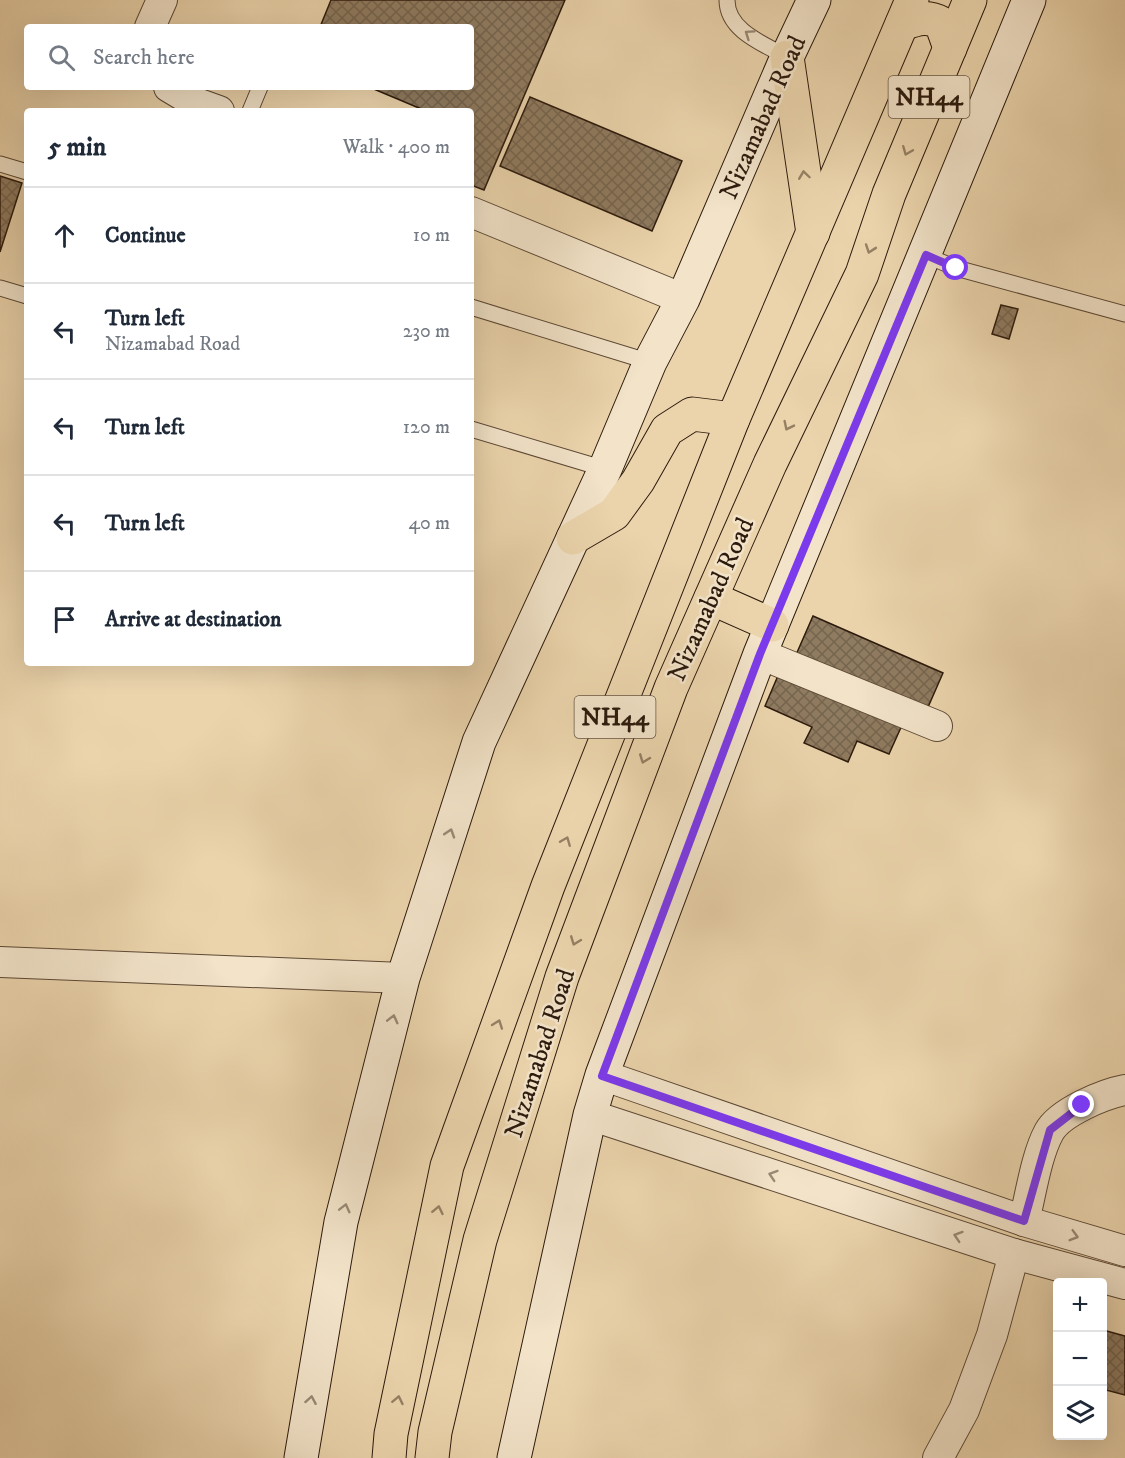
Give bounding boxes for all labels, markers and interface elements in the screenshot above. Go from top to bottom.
search box [24,24,474,90]
one-way arrow [745,30,756,41]
street label: Nizamabad Road [713,31,814,205]
icon: search [45,41,78,74]
text: Search here [93,44,195,71]
road number: NH44 [888,76,970,118]
text: 5 min [48,131,106,164]
text: Walk · 400 m [343,135,450,160]
one-way arrow [902,145,914,156]
one-way arrow [799,170,811,179]
icon: ahead [48,219,81,252]
text: Continue [105,222,186,249]
text: 10 m [413,223,450,248]
one-way arrow [865,243,878,254]
route start [942,254,968,280]
text: Turn left [105,305,185,332]
icon: left [48,315,81,348]
text: 230 m [403,319,450,344]
text: Nizamabad Road [105,332,240,357]
icon: left [48,411,81,444]
text: Turn left [105,414,185,441]
text: 120 m [403,415,450,440]
one-way arrow [784,419,796,430]
icon: left [48,507,81,540]
text: Turn left [105,510,185,537]
text: 40 m [408,511,450,536]
street label: Nizamabad Road [661,513,762,687]
icon: arrive [48,603,81,636]
text: Arrive at destination [105,606,282,633]
road number: NH44 [574,696,656,738]
one-way arrow [639,753,651,764]
one-way arrow [443,828,455,839]
one-way arrow [559,837,571,848]
one-way arrow [570,935,582,946]
street label: Nizamabad Road [498,965,583,1142]
one-way arrow [385,1014,398,1024]
one-way arrow [491,1019,504,1030]
route end [1068,1091,1094,1117]
one-way arrow [768,1169,779,1182]
one-way arrow [337,1203,350,1213]
one-way arrow [431,1205,444,1215]
one-way arrow [1068,1229,1079,1241]
one-way arrow [954,1230,964,1243]
map controls [1053,1278,1107,1440]
button: + [1053,1278,1107,1332]
button: − [1053,1332,1107,1386]
button: layers [1053,1386,1107,1440]
one-way arrow [304,1396,317,1406]
one-way arrow [391,1396,404,1406]

